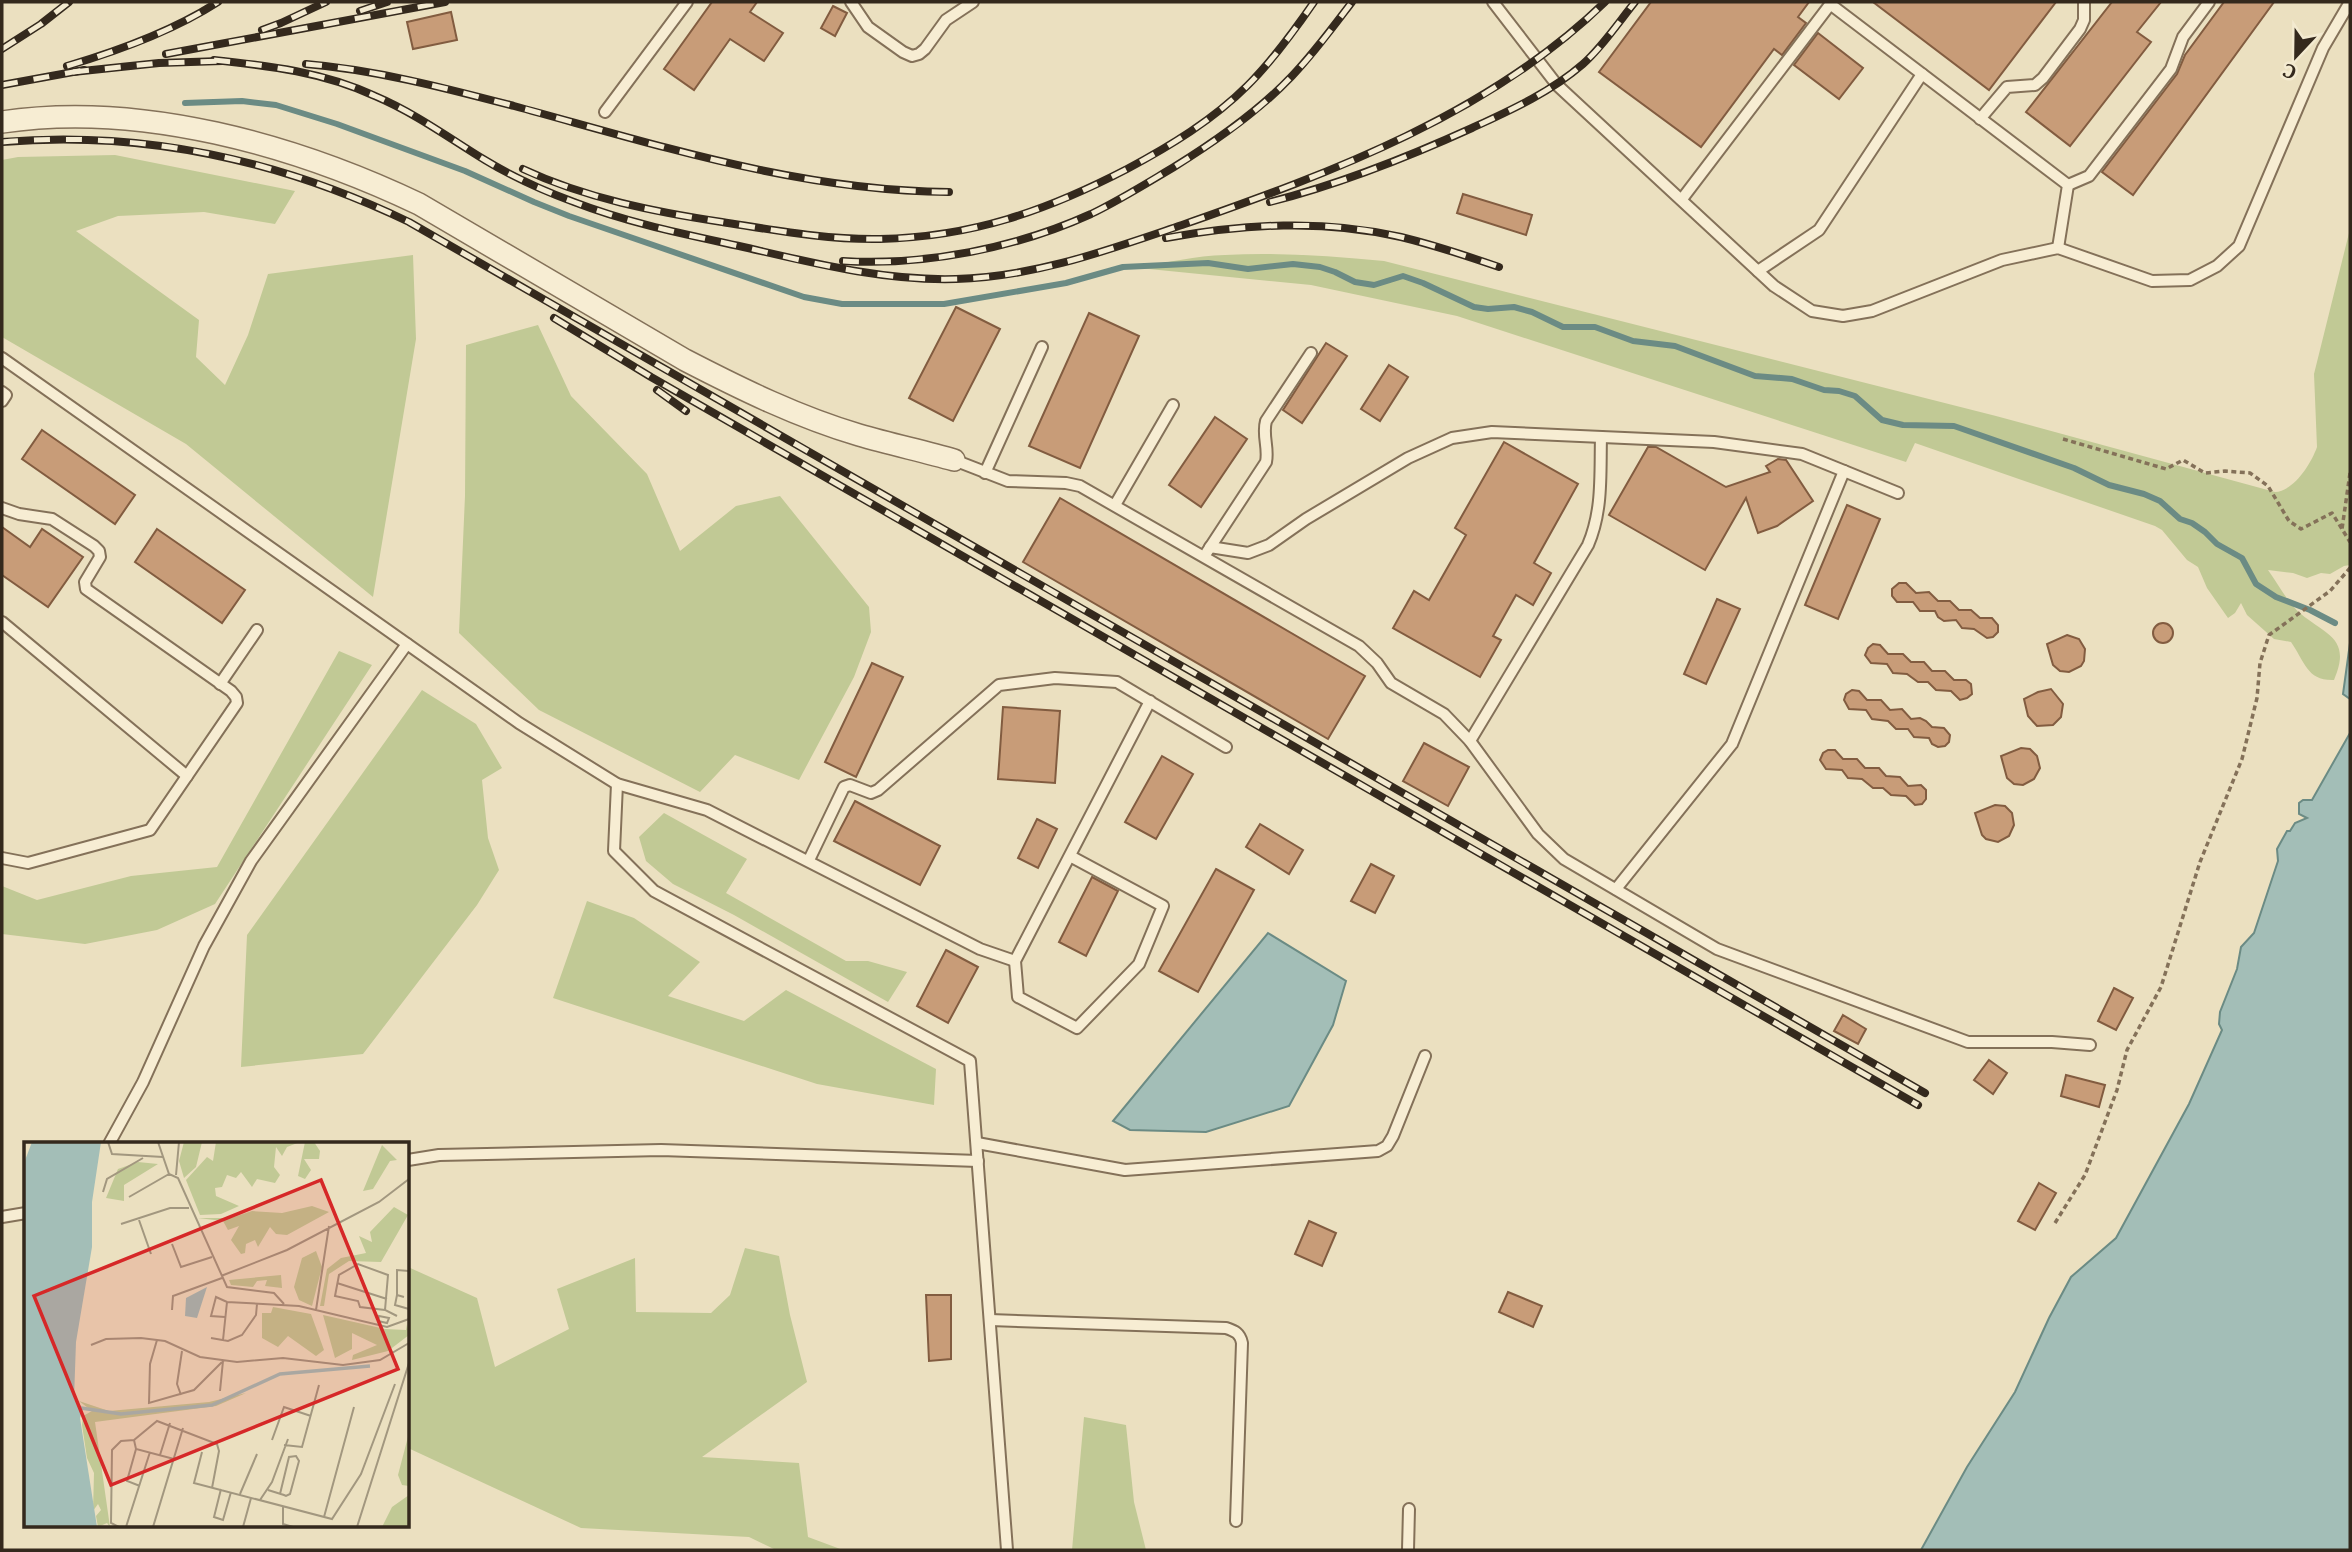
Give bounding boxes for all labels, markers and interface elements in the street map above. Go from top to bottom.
north arrow [2261,21,2331,91]
text: С [2279,57,2300,86]
inset map [24,1142,410,1528]

